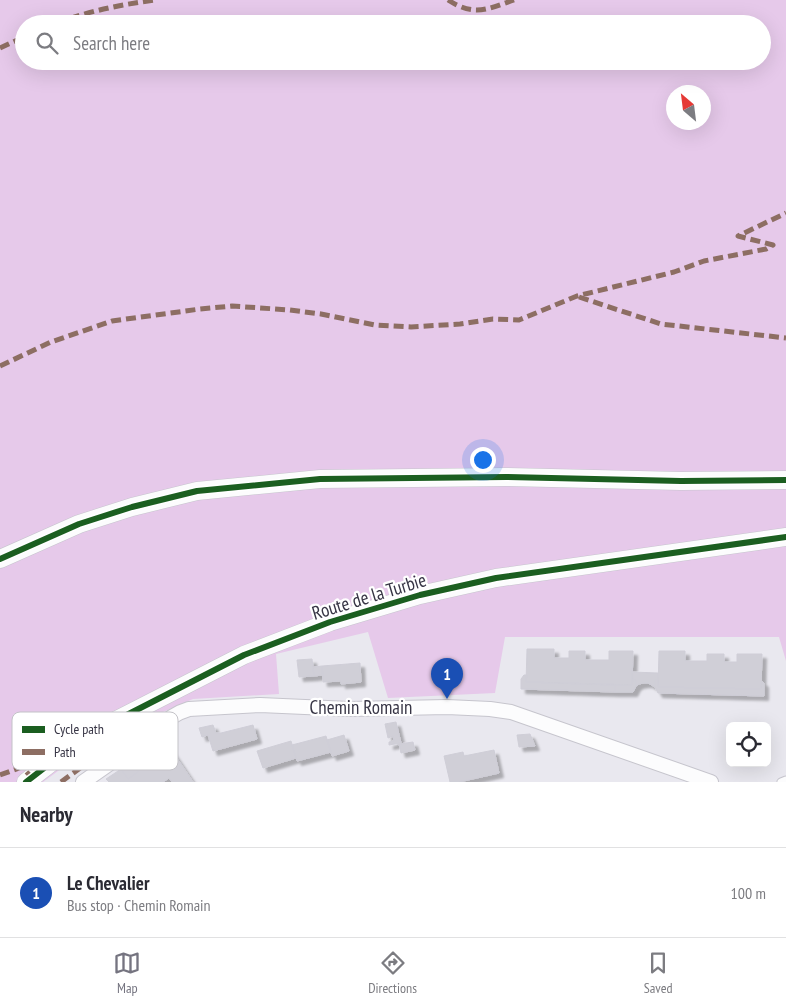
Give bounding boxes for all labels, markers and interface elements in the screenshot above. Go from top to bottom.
search box [15,15,771,70]
icon: search [33,29,61,57]
text: Search here [73,31,150,55]
north arrow [666,85,711,130]
your location [470,447,496,473]
street label: Route de la Turbie [309,567,429,625]
pin: 1 [431,658,463,699]
street label: Chemin Romain [310,695,412,719]
legend [12,712,178,770]
text: Cycle path [54,720,104,738]
map controls [726,722,771,767]
button: locate [726,722,771,767]
text: Path [54,743,76,761]
text: Nearby [20,801,73,828]
text: Le Chevalier [67,871,150,895]
text: 1 [32,883,40,903]
text: 100 m [731,883,766,903]
text: Bus stop · Chemin Romain [67,895,211,915]
tab: Map [113,949,141,997]
tab: Directions [368,949,417,997]
tab: Saved [644,949,673,997]

